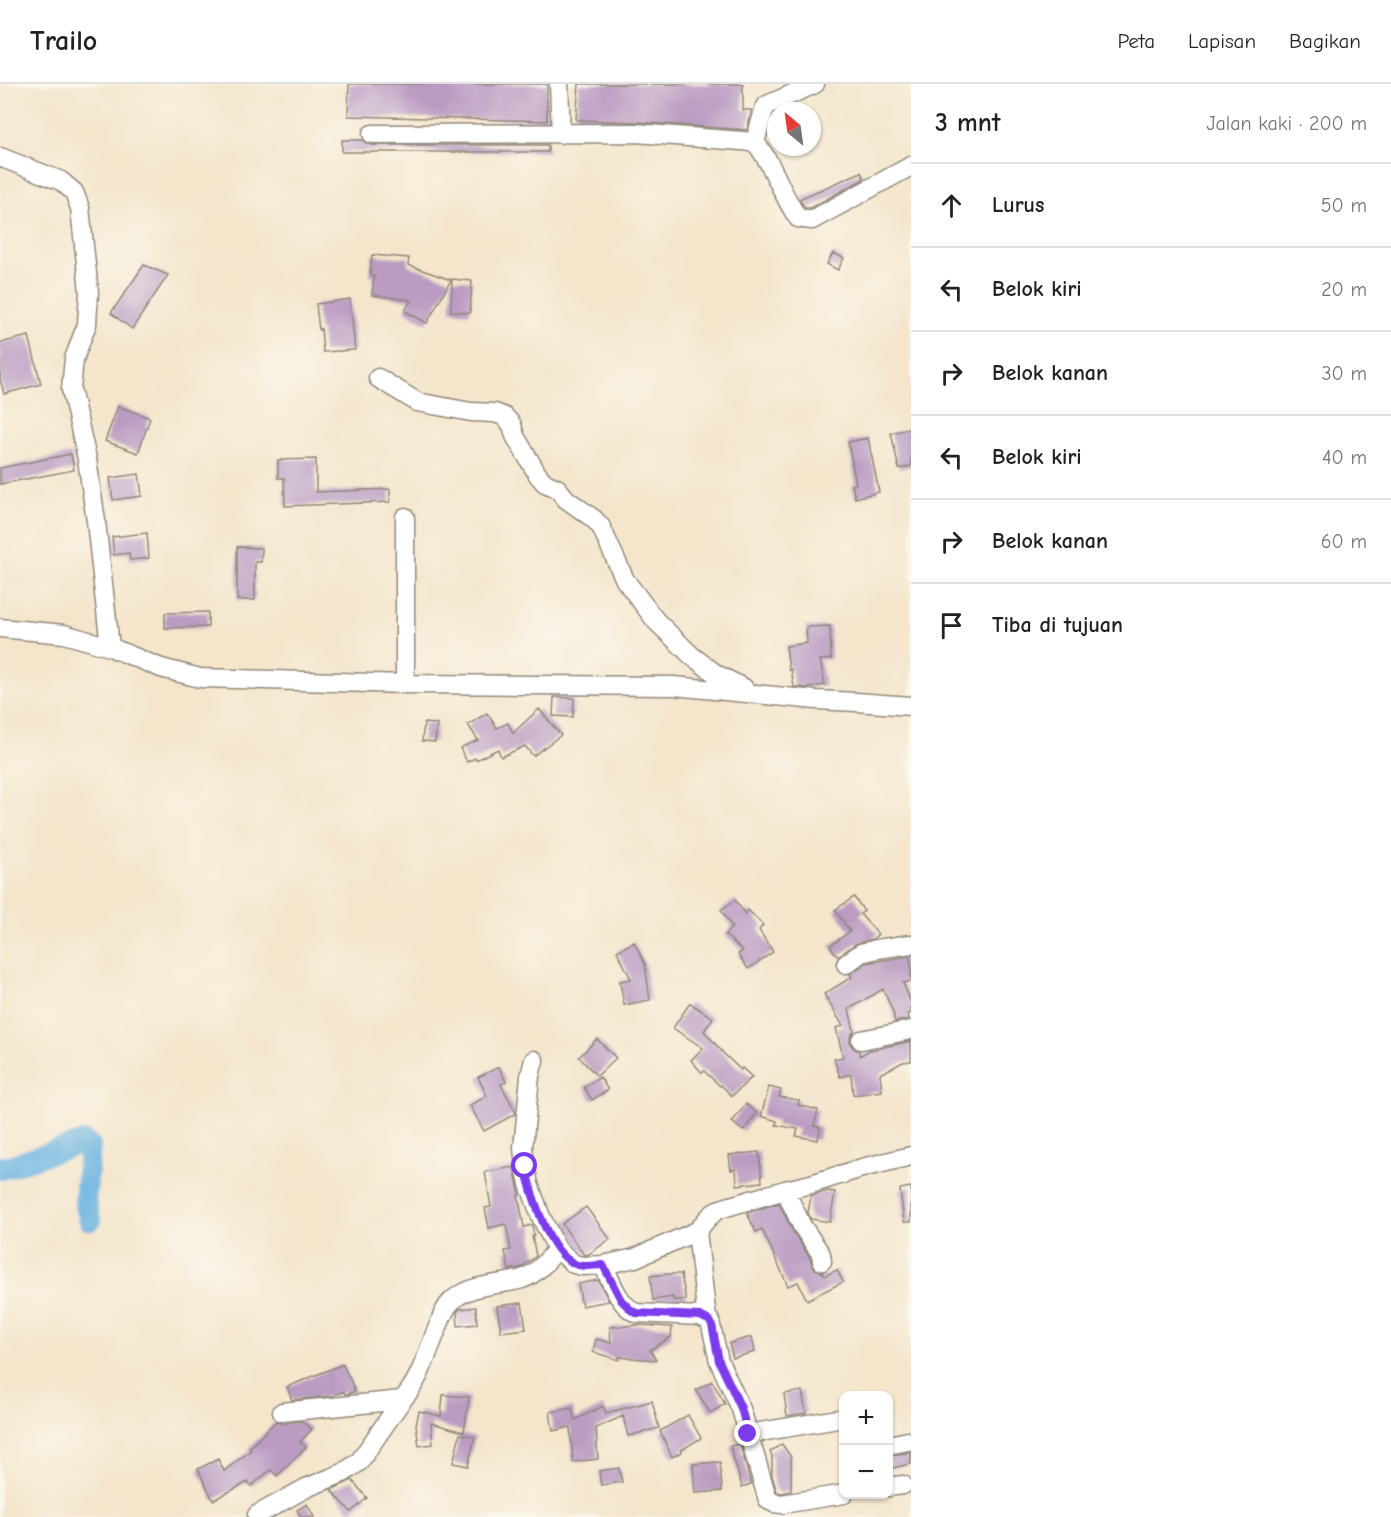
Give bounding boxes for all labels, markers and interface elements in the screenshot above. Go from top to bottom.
text: Trailo [30,25,97,57]
text: Peta [1117,29,1155,53]
text: Lapisan [1188,29,1256,53]
text: Bagikan [1289,29,1361,53]
north arrow [767,102,821,156]
text: 3 mnt [935,108,1000,138]
text: Jalan kaki · 200 m [1206,112,1367,135]
icon: ahead [935,189,968,222]
text: Lurus [992,192,1044,218]
text: 50 m [1321,194,1367,217]
icon: left [935,273,968,306]
text: Belok kiri [992,276,1082,302]
text: 20 m [1321,278,1367,301]
icon: right [935,357,968,390]
text: Belok kanan [992,360,1108,386]
text: 30 m [1321,362,1367,385]
icon: left [935,441,968,474]
text: Belok kiri [992,444,1082,470]
text: 40 m [1322,446,1367,469]
icon: right [935,525,968,558]
text: Belok kanan [992,528,1108,554]
text: 60 m [1321,530,1367,553]
icon: arrive [935,609,968,642]
text: Tiba di tujuan [992,612,1123,638]
route start [511,1152,537,1178]
map controls [839,1391,893,1499]
button: + [839,1391,893,1445]
route end [734,1420,760,1446]
button: − [839,1445,893,1499]

